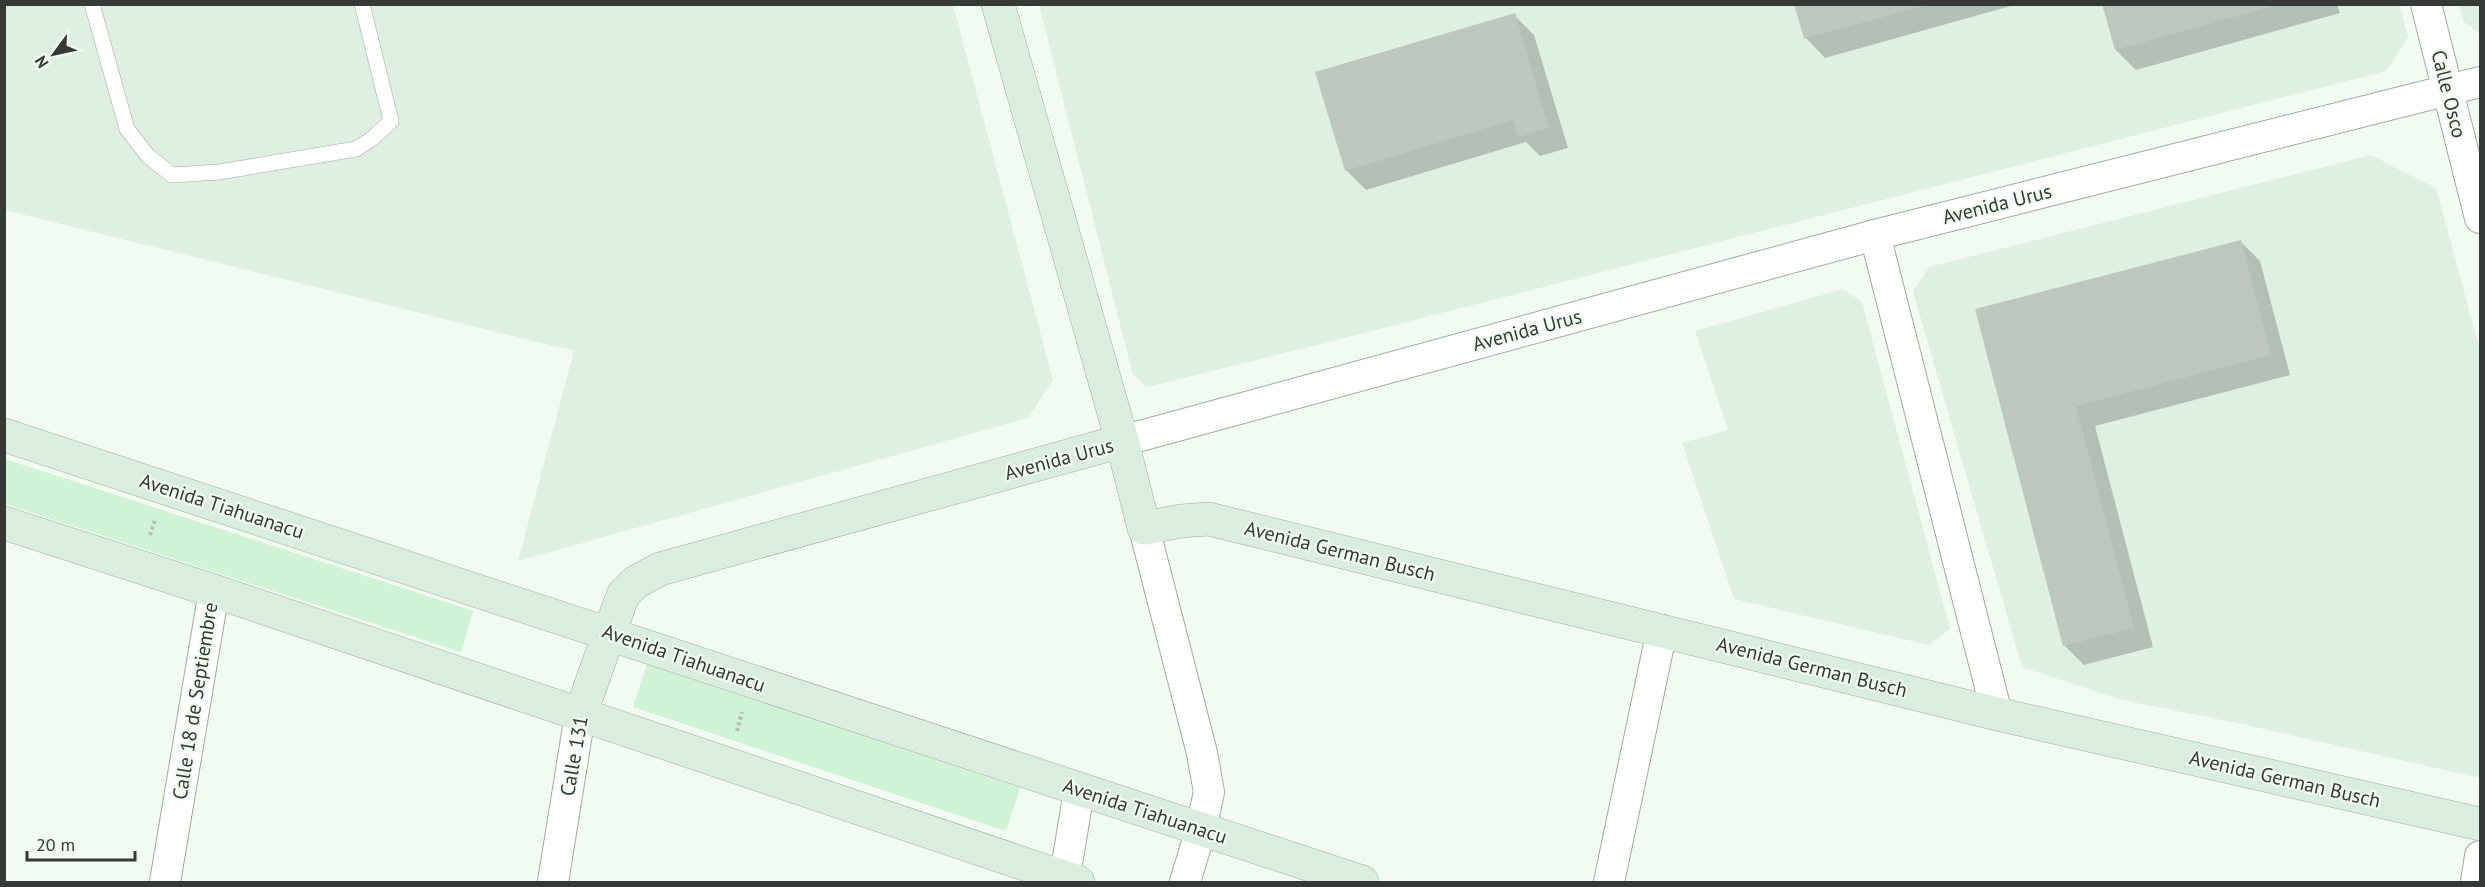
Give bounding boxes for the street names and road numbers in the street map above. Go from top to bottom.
street label: Calle Osco [2426,47,2472,141]
street label: Avenida Urus [1940,178,2054,230]
street label: Avenida Urus [1470,303,1584,357]
street label: Avenida Urus [1002,432,1116,486]
street label: Avenida Tiahuanacu [137,467,307,545]
street label: Avenida German Busch [1242,515,1438,587]
street label: Calle 18 de Septiembre [167,600,223,802]
street label: Avenida Tiahuanacu [599,618,769,698]
street label: Avenida German Busch [1714,631,1910,703]
street label: Calle 131 [554,714,594,798]
street label: Avenida German Busch [2187,744,2383,814]
street label: Avenida Tiahuanacu [1060,772,1230,850]

